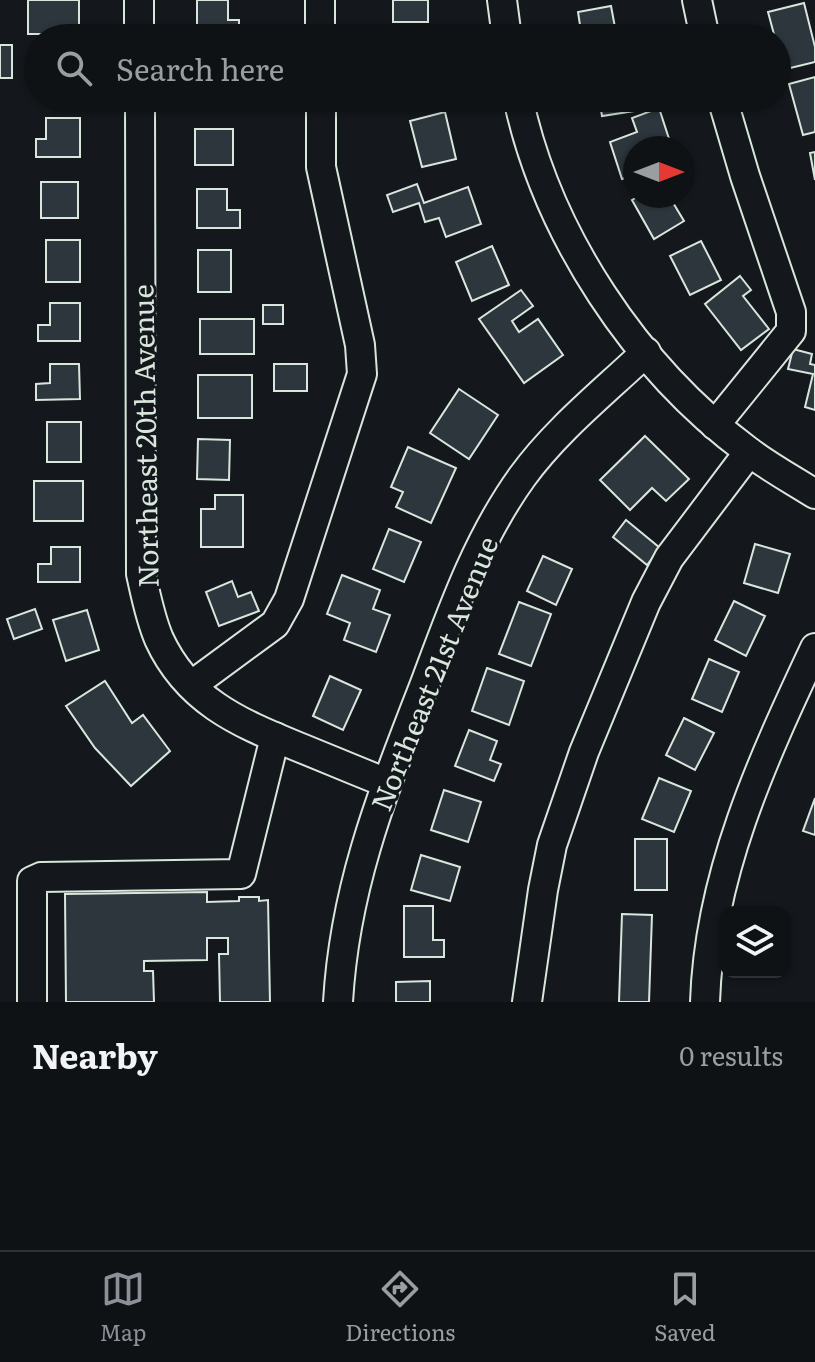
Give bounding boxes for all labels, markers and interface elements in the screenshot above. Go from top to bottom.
search box [24,24,791,112]
icon: search [52,46,96,90]
text: Search here [116,46,284,90]
north arrow [623,136,695,208]
street label: Northeast 20th Avenue [120,284,168,588]
street label: Northeast 21st Avenue [359,529,507,817]
map controls [719,906,791,978]
button: layers [719,906,791,978]
text: Nearby [32,1029,158,1079]
text: 0 results [679,1035,783,1074]
tab: Map [99,1267,146,1348]
tab: Directions [345,1267,455,1348]
tab: Saved [654,1267,716,1348]

